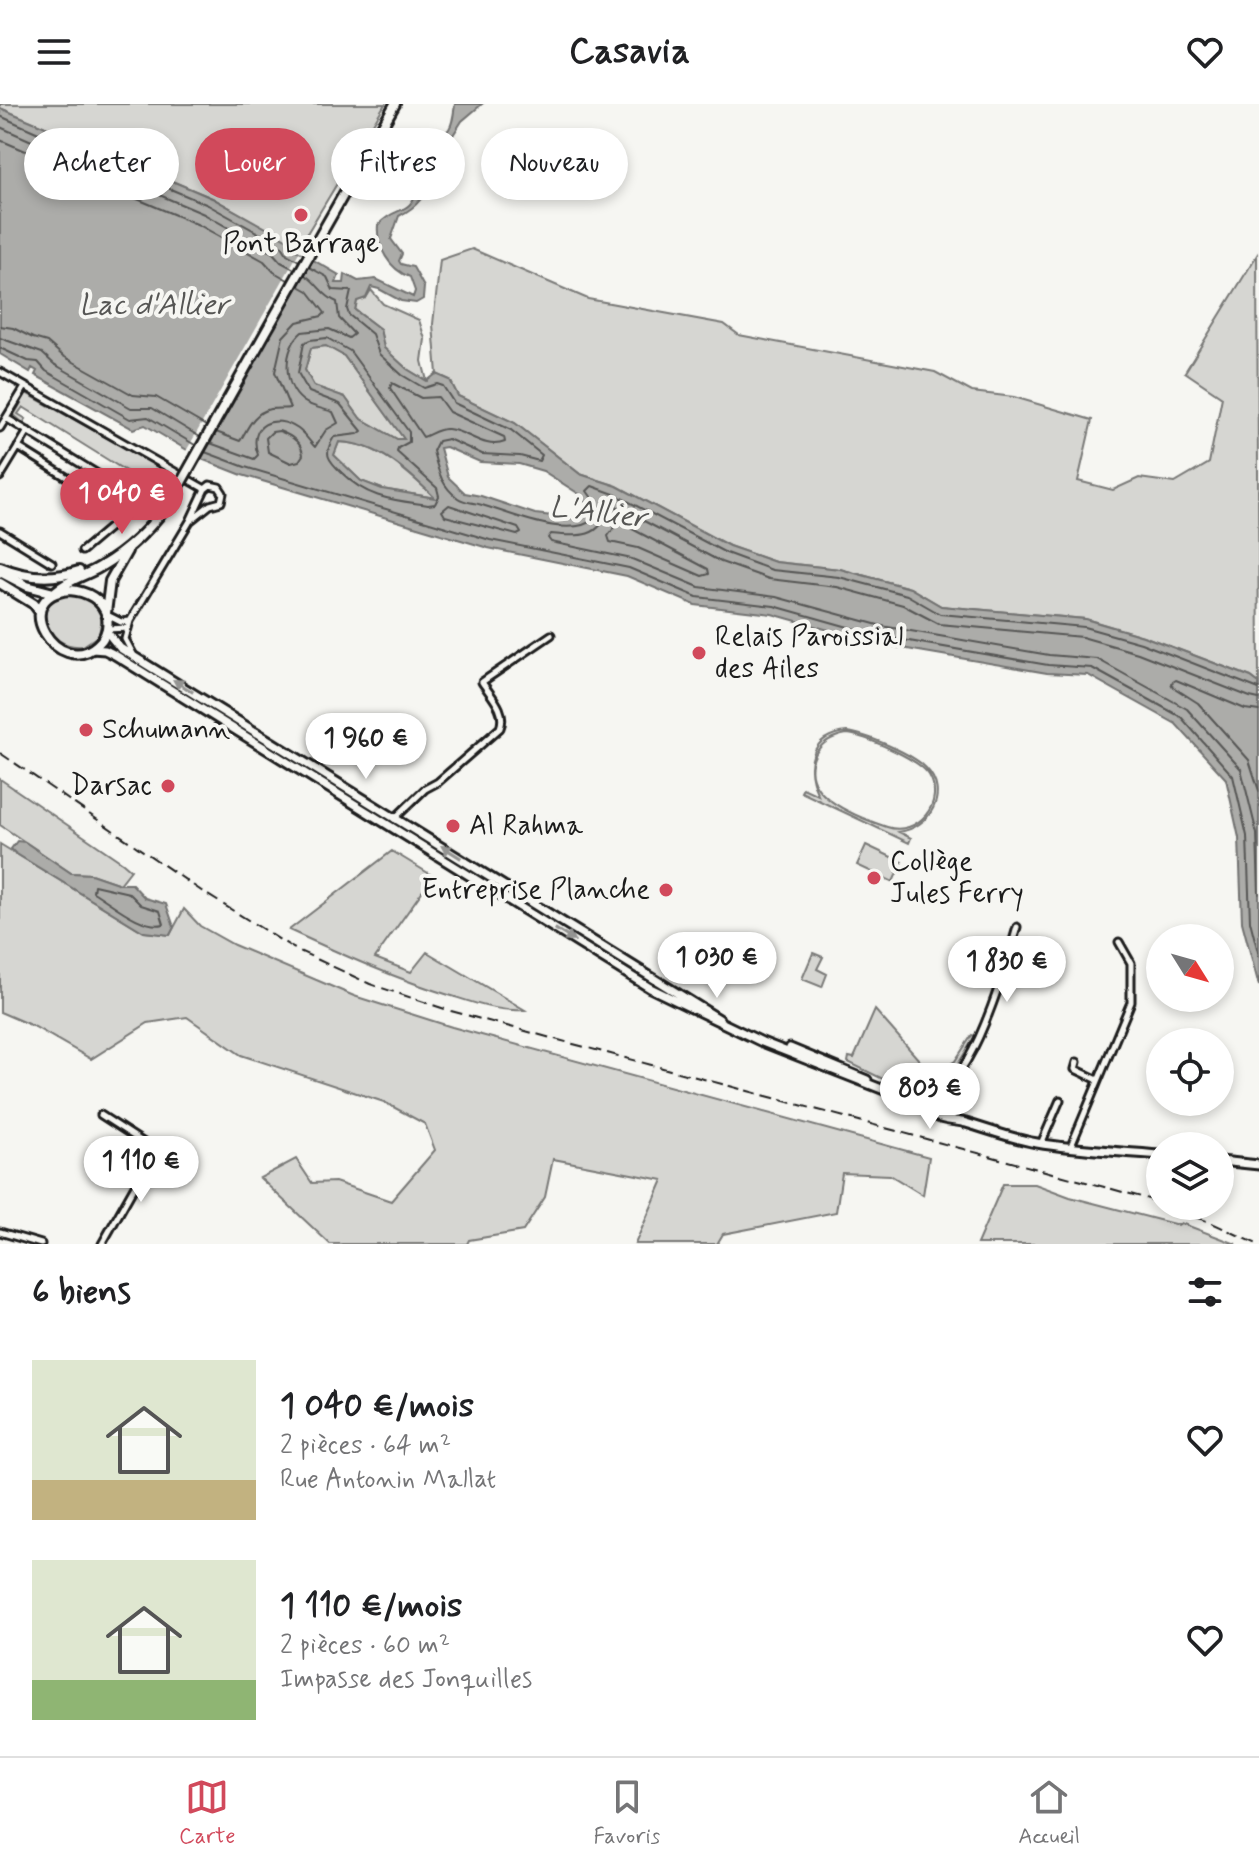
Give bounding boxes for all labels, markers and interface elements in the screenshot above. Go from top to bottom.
text: Casavia [569,29,690,76]
icon: menu [32,30,76,74]
icon: heart [1183,30,1227,74]
chip: Acheter [24,128,179,200]
chip: Louer [195,128,315,200]
chip: Filtres [331,128,465,200]
chip: Nouveau [481,128,628,200]
marker: Pont Barrage [292,206,310,224]
place label: Pont Barrage [223,226,379,263]
water label: Lac d'Allier [79,286,232,325]
pin: 1 040 € [48,468,196,536]
text: 1 040 € [78,477,166,511]
water label: L'Allier [548,488,652,539]
place label: Relais Paroissial des Ailes [715,619,903,688]
marker: Relais Paroissial des Ailes [690,644,708,662]
one-way arrow [172,678,193,693]
place label: Schumann [102,712,230,749]
pin: 1 960 € [292,713,440,781]
marker: Schumann [77,721,95,739]
text: 1 960 € [323,722,409,756]
place label: Darsac [71,768,152,805]
marker: Darsac [159,777,177,795]
place label: Al Rahma [469,808,583,845]
marker: Al Rahma [444,817,462,835]
place label: Collège Jules Ferry [890,844,1024,913]
one-way arrow [440,846,462,860]
marker: Collège Jules Ferry [865,869,883,887]
place label: Entreprise Planche [421,872,650,909]
marker: Entreprise Planche [657,881,675,899]
north arrow [1146,924,1234,1012]
map controls [1146,924,1234,1220]
one-way arrow [554,927,576,941]
pin: 1 030 € [643,932,791,1000]
pin: 1 830 € [933,936,1081,1004]
text: 1 030 € [676,941,758,975]
text: 1 830 € [966,945,1048,979]
button: locate [1146,1028,1234,1116]
pin: 803 € [874,1063,986,1131]
text: 803 € [898,1072,962,1106]
button: layers [1146,1132,1234,1220]
pin: 1 110 € [67,1136,215,1204]
text: 1 110 € [102,1145,180,1179]
text: 6 biens [32,1270,131,1315]
icon: filters [1183,1270,1227,1314]
text: 1 040 €/mois [280,1384,474,1429]
icon: home [96,1392,192,1488]
icon: heart [1183,1418,1227,1462]
text: 2 pièces · 64 m² [280,1429,451,1463]
text: Rue Antonin Mallat [280,1463,496,1497]
text: 1 110 €/mois [280,1584,462,1629]
icon: home [96,1592,192,1688]
icon: heart [1183,1618,1227,1662]
text: 2 pièces · 60 m² [280,1629,450,1663]
text: Impasse des Jonquilles [280,1663,532,1697]
tab: Carte [179,1775,235,1851]
tab: Favoris [593,1775,660,1851]
tab: Accueil [1018,1775,1080,1851]

